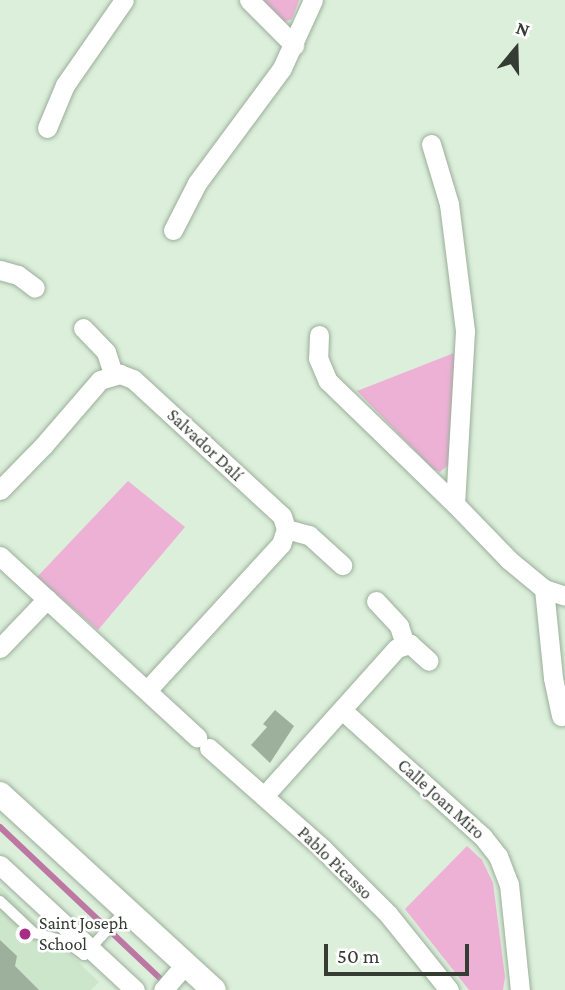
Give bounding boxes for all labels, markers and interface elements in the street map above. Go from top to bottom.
north arrow [481,14,551,84]
text: N [513,17,533,41]
street label: Salvador Dalí [163,404,247,486]
street label: Calle Joan Miro [393,754,489,844]
street label: Pablo Picasso [293,822,377,904]
place label: Saint Joseph School [39,913,128,956]
marker: Saint Joseph School [17,926,33,942]
scale bar [327,930,472,974]
text: 50 m [337,944,380,968]

